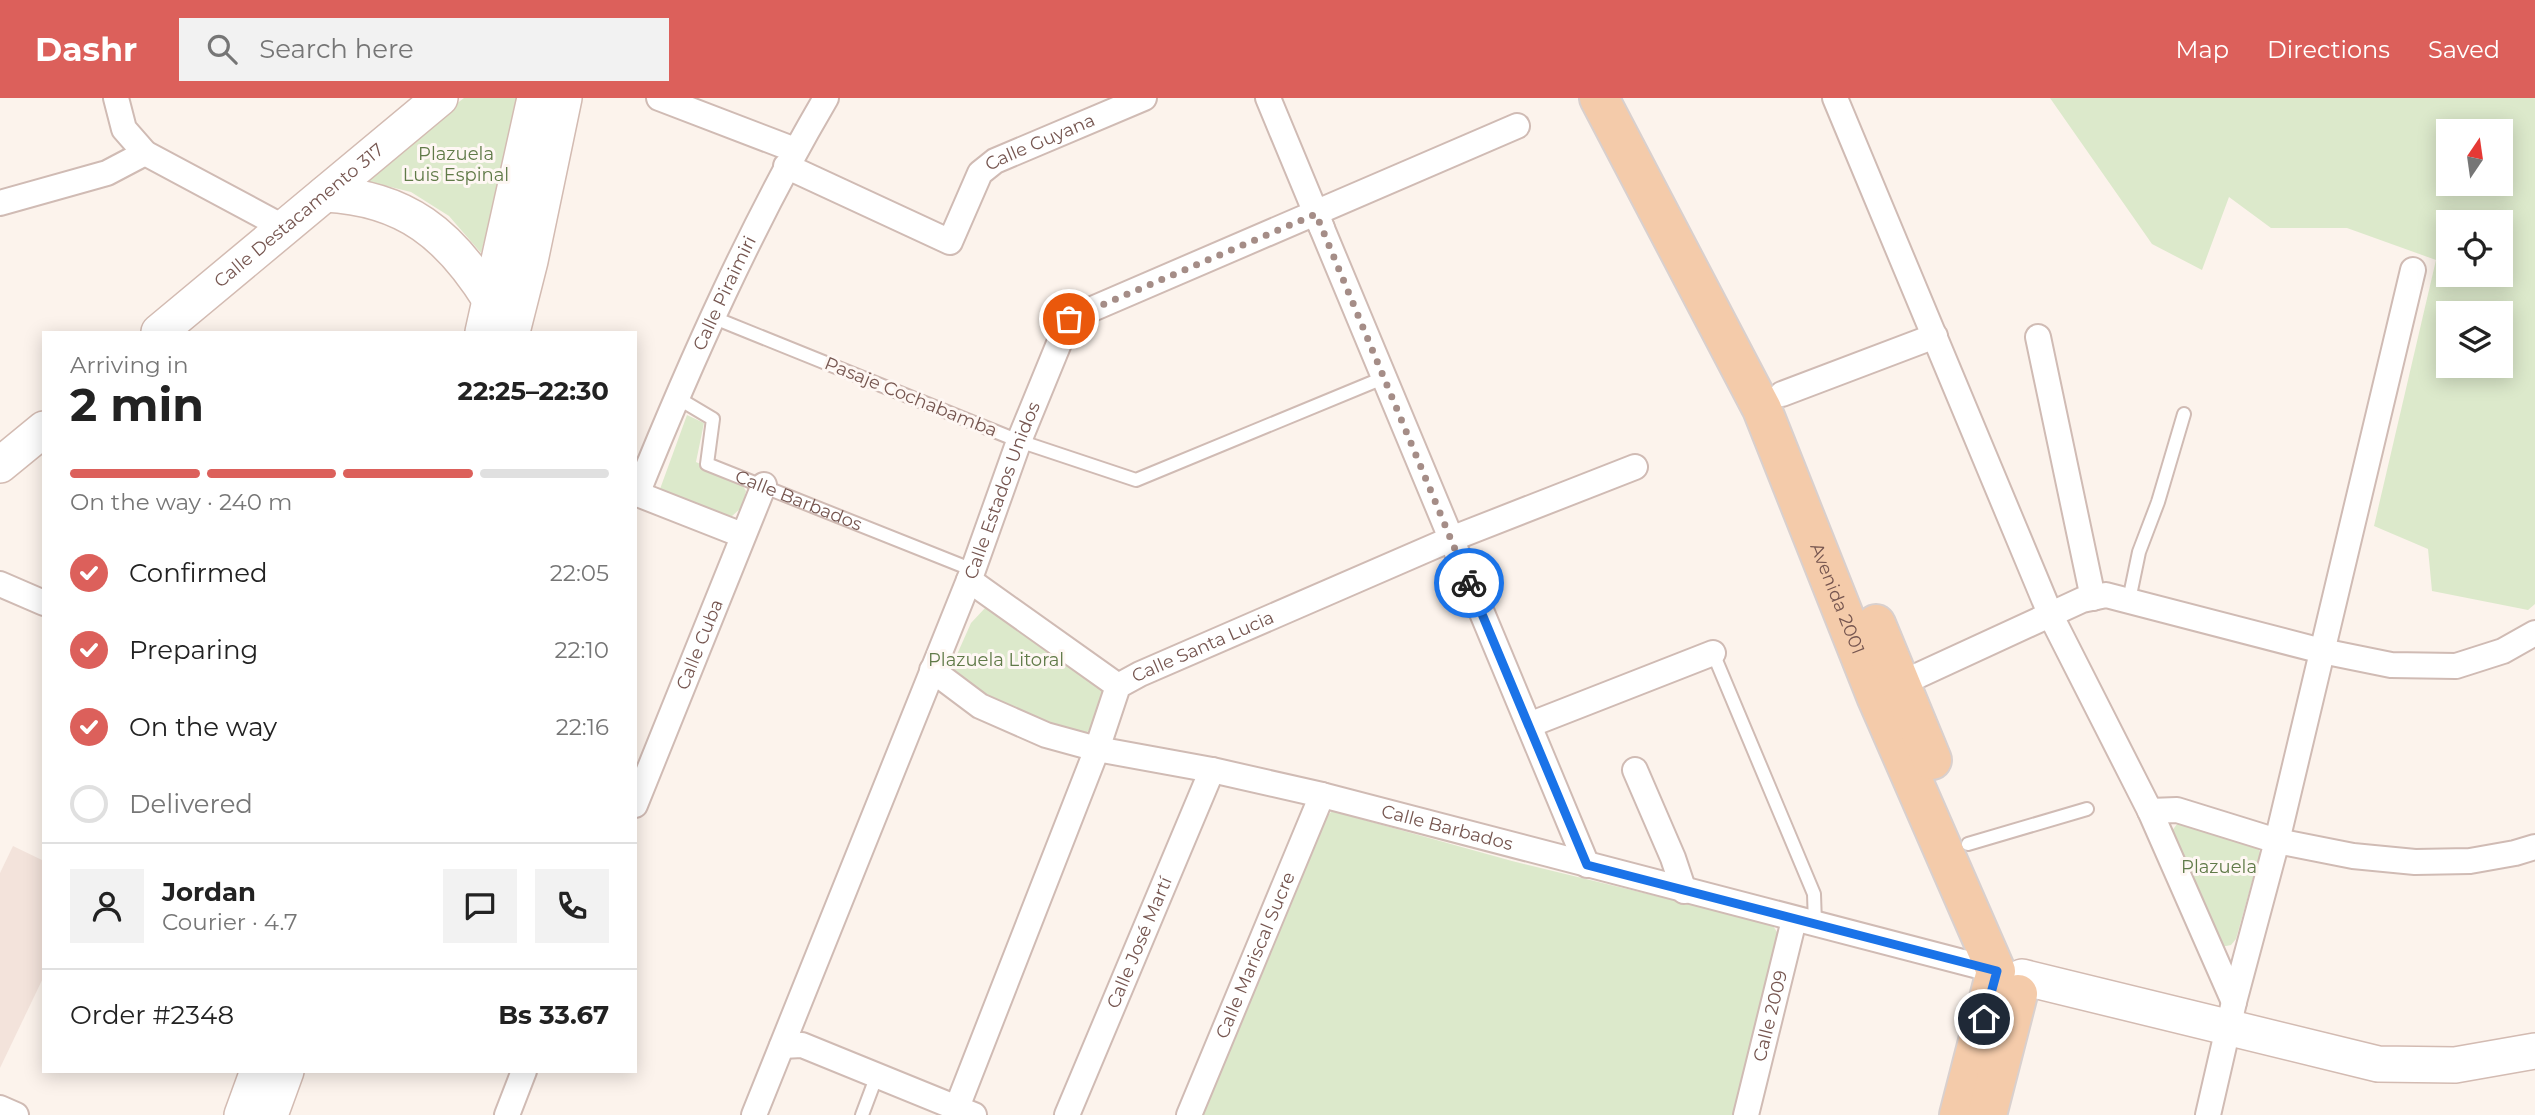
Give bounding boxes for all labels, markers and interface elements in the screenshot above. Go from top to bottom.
search box [179,18,669,81]
text: Dashr [35,29,137,69]
icon: search [203,30,241,68]
text: Search here [259,33,414,65]
text: Map [2176,35,2229,64]
text: Directions [2267,35,2390,64]
text: Saved [2428,35,2500,64]
street label: Calle Guyana [980,109,1098,176]
north arrow [2436,119,2513,196]
map controls [2436,119,2513,378]
street label: Calle Destacamento 317 [210,139,388,292]
park label: Plazuela Luis Espinal [403,143,509,186]
button: locate [2436,210,2513,287]
street label: Calle Piraimiri [688,232,761,354]
pin [1039,289,1099,349]
icon: bag [1050,300,1088,338]
button: layers [2436,301,2513,378]
text: Arriving in [70,351,189,379]
street label: Pasaje Cochabamba [821,352,1001,442]
text: 22:25–22:30 [458,375,609,407]
text: 2 min [70,376,204,433]
street label: Calle Estados Unidos [959,398,1045,583]
street label: Calle Barbados [732,465,865,536]
text: On the way · 240 m [70,488,292,516]
street label: Avenida 2001 [1805,540,1869,657]
courier [1434,548,1504,618]
icon: check [70,554,108,592]
text: Confirmed [129,557,268,589]
text: 22:05 [550,559,609,587]
icon: bike [1450,564,1488,602]
street label: Calle Cuba [672,596,728,693]
street label: Calle Santa Lucia [1128,606,1277,687]
icon: check [70,631,108,669]
text: Preparing [129,634,258,666]
text: 22:10 [554,636,609,664]
park label: Plazuela Litoral [928,649,1064,671]
icon: check [70,708,108,746]
text: On the way [129,711,277,743]
text: 22:16 [556,713,609,741]
text: Delivered [129,788,253,820]
street label: Calle Barbados [1379,800,1515,855]
park label: Plazuela [2181,856,2257,878]
street label: Calle Mariscal Sucre [1211,868,1300,1042]
button: person [70,869,144,943]
button: chat [443,869,517,943]
button: phone [535,869,609,943]
street label: Calle José Martí [1102,872,1177,1012]
text: Jordan [162,876,256,908]
text: Courier · 4.7 [162,908,298,936]
street label: Calle 2009 [1749,968,1792,1064]
pin [1954,989,2014,1049]
text: Order #2348 [70,999,234,1031]
text: Bs 33.67 [498,999,609,1031]
icon: home [1965,1000,2003,1038]

